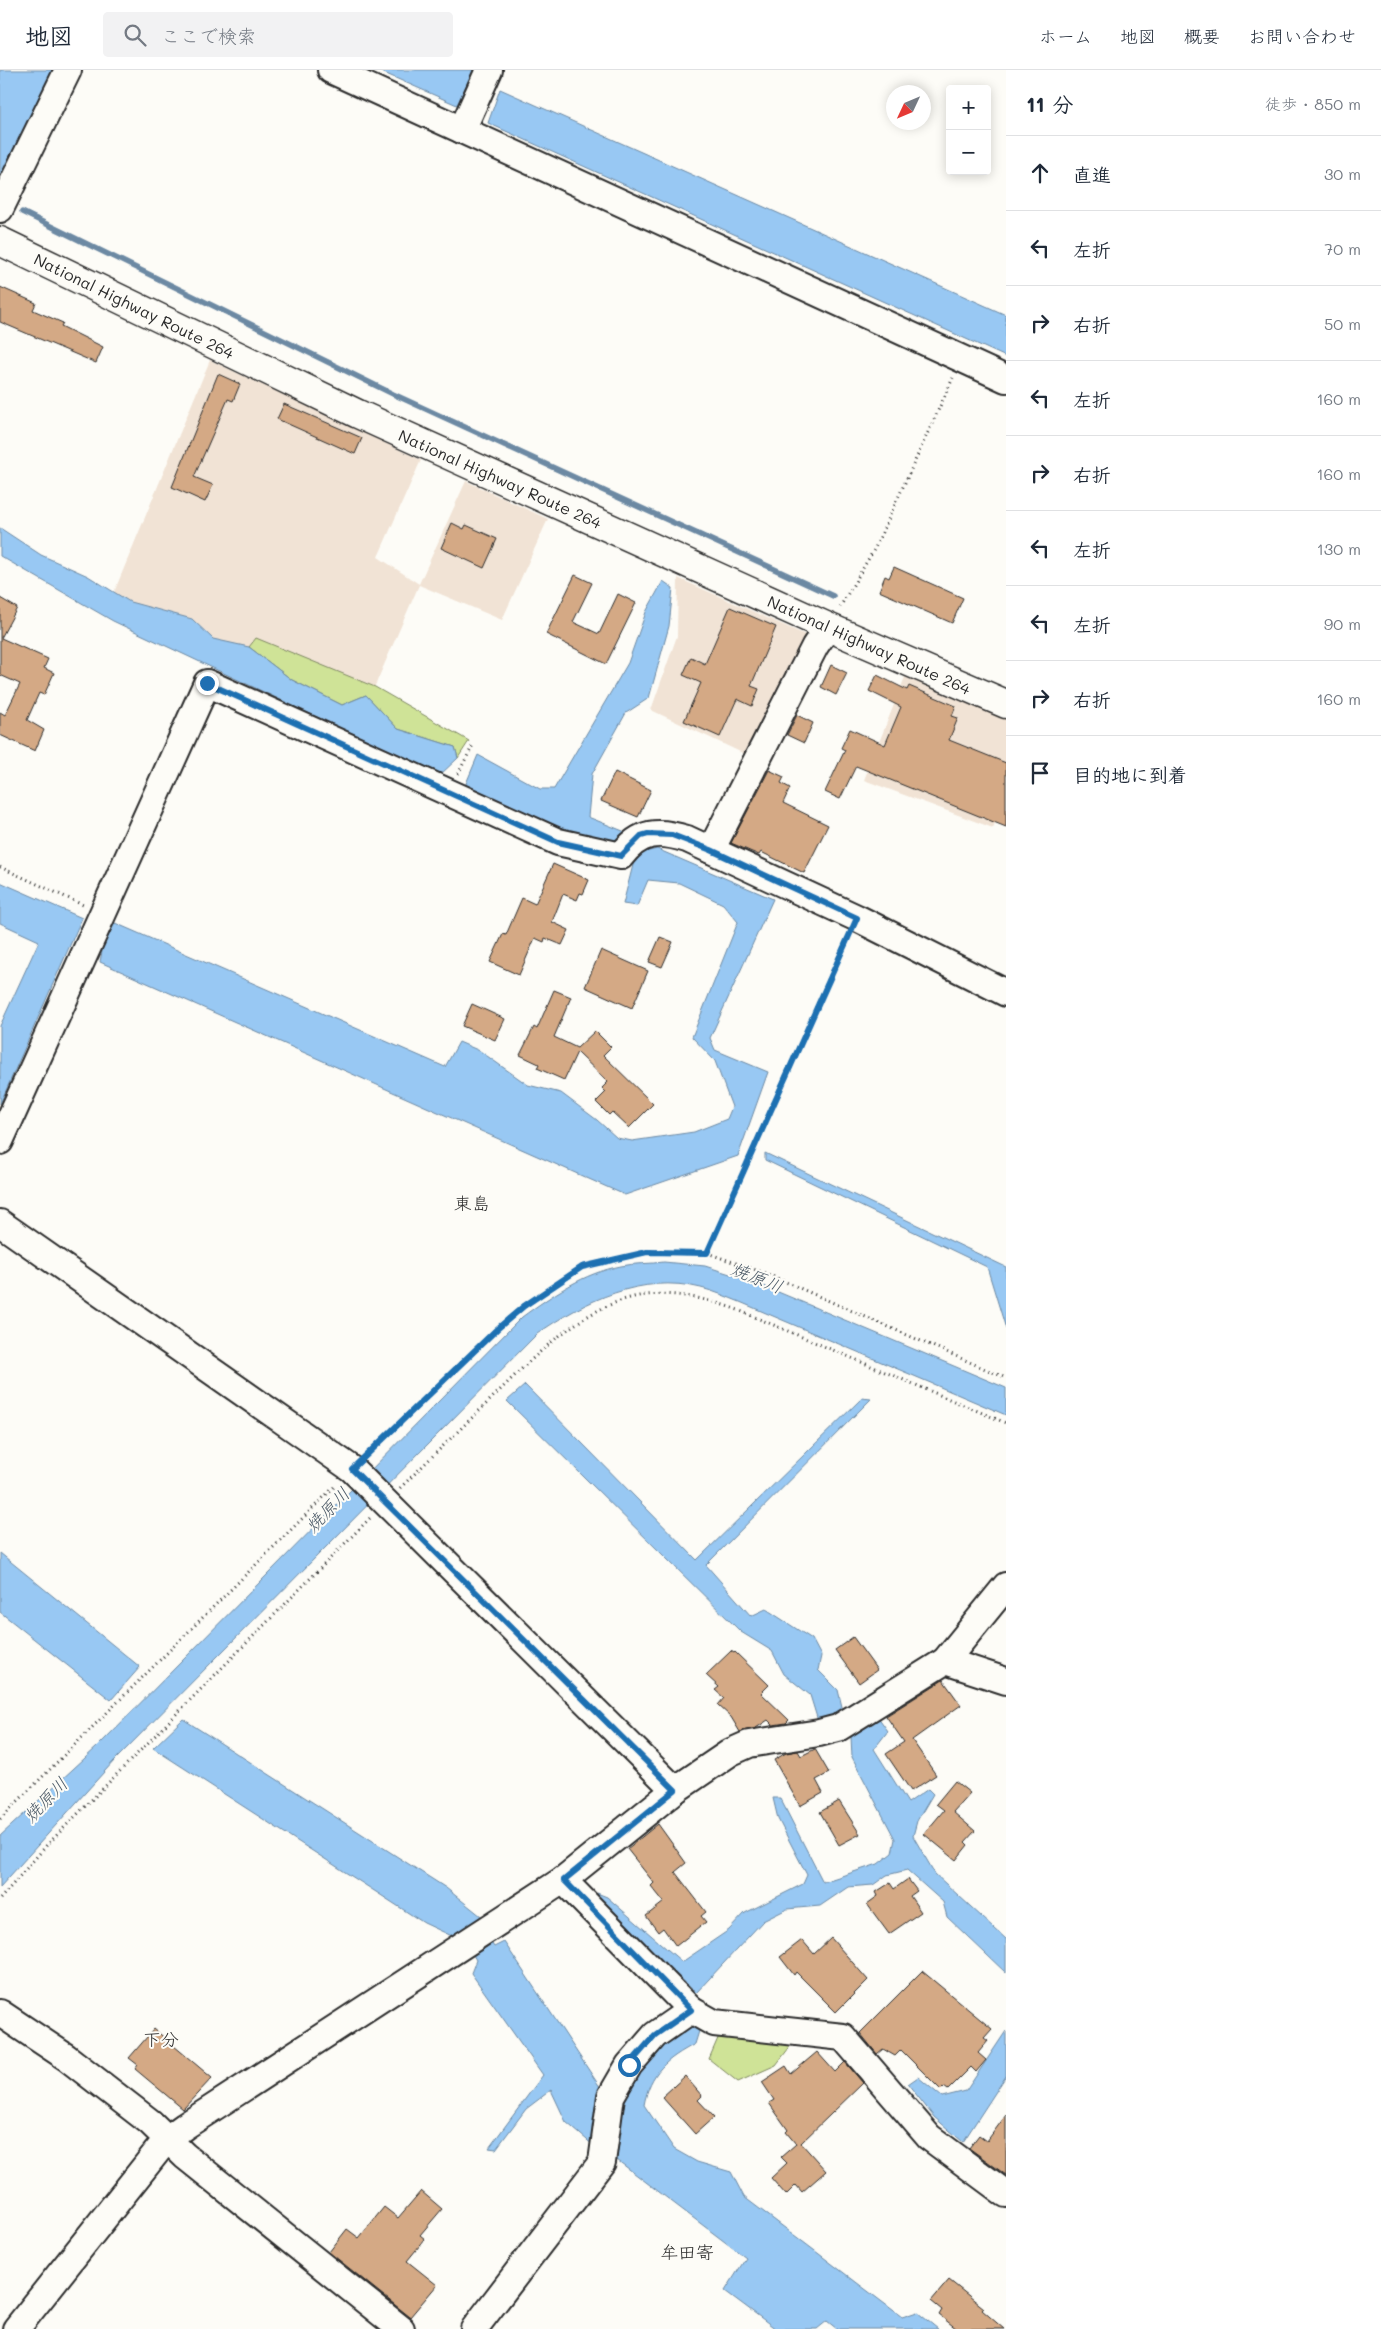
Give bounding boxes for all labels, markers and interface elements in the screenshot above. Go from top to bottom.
search box [103,12,453,57]
text: 地図 [25,20,73,51]
icon: search [121,21,149,49]
text: ここで検索 [161,23,256,48]
text: ホーム [1039,24,1092,48]
text: 地図 [1120,24,1156,48]
text: 概要 [1184,24,1220,48]
text: お問い合わせ [1248,24,1356,48]
north arrow [886,85,931,130]
map controls [946,85,991,175]
button: + [946,85,991,130]
text: 11 分 [1026,90,1073,117]
text: 徒歩 · 850 m [1265,93,1361,114]
button: − [946,130,991,175]
icon: ahead [1026,159,1054,187]
text: 直進 [1073,162,1111,187]
text: 30 m [1324,163,1361,184]
icon: left [1026,234,1054,262]
text: 左折 [1073,237,1111,262]
text: 70 m [1324,238,1361,259]
street label: National Highway Route 264 [31,248,238,364]
icon: right [1026,309,1054,337]
text: 右折 [1073,312,1111,337]
text: 50 m [1324,313,1361,334]
icon: left [1026,384,1054,412]
text: 左折 [1073,387,1111,412]
text: 160 m [1316,388,1361,409]
street label: National Highway Route 264 [395,424,606,533]
icon: right [1026,459,1054,487]
text: 右折 [1073,462,1111,487]
text: 160 m [1316,463,1361,484]
icon: left [1026,534,1054,562]
text: 左折 [1073,537,1111,562]
text: 130 m [1317,538,1361,559]
street label: National Highway Route 264 [764,590,975,699]
icon: left [1026,609,1054,637]
text: 左折 [1073,612,1111,637]
text: 90 m [1324,613,1361,634]
route end [196,672,219,695]
icon: right [1026,684,1054,712]
text: 右折 [1073,687,1111,712]
text: 160 m [1316,688,1361,709]
icon: arrive [1026,759,1054,787]
text: 目的地に到着 [1073,762,1187,787]
district label: 東島 [454,1191,490,1215]
water label: 焼原川 [728,1256,787,1298]
water label: 焼原川 [300,1482,355,1537]
water label: 焼原川 [18,1772,73,1827]
district label: 下分 [143,2027,179,2051]
route start [618,2054,641,2077]
district label: 牟田寄 [660,2240,714,2264]

